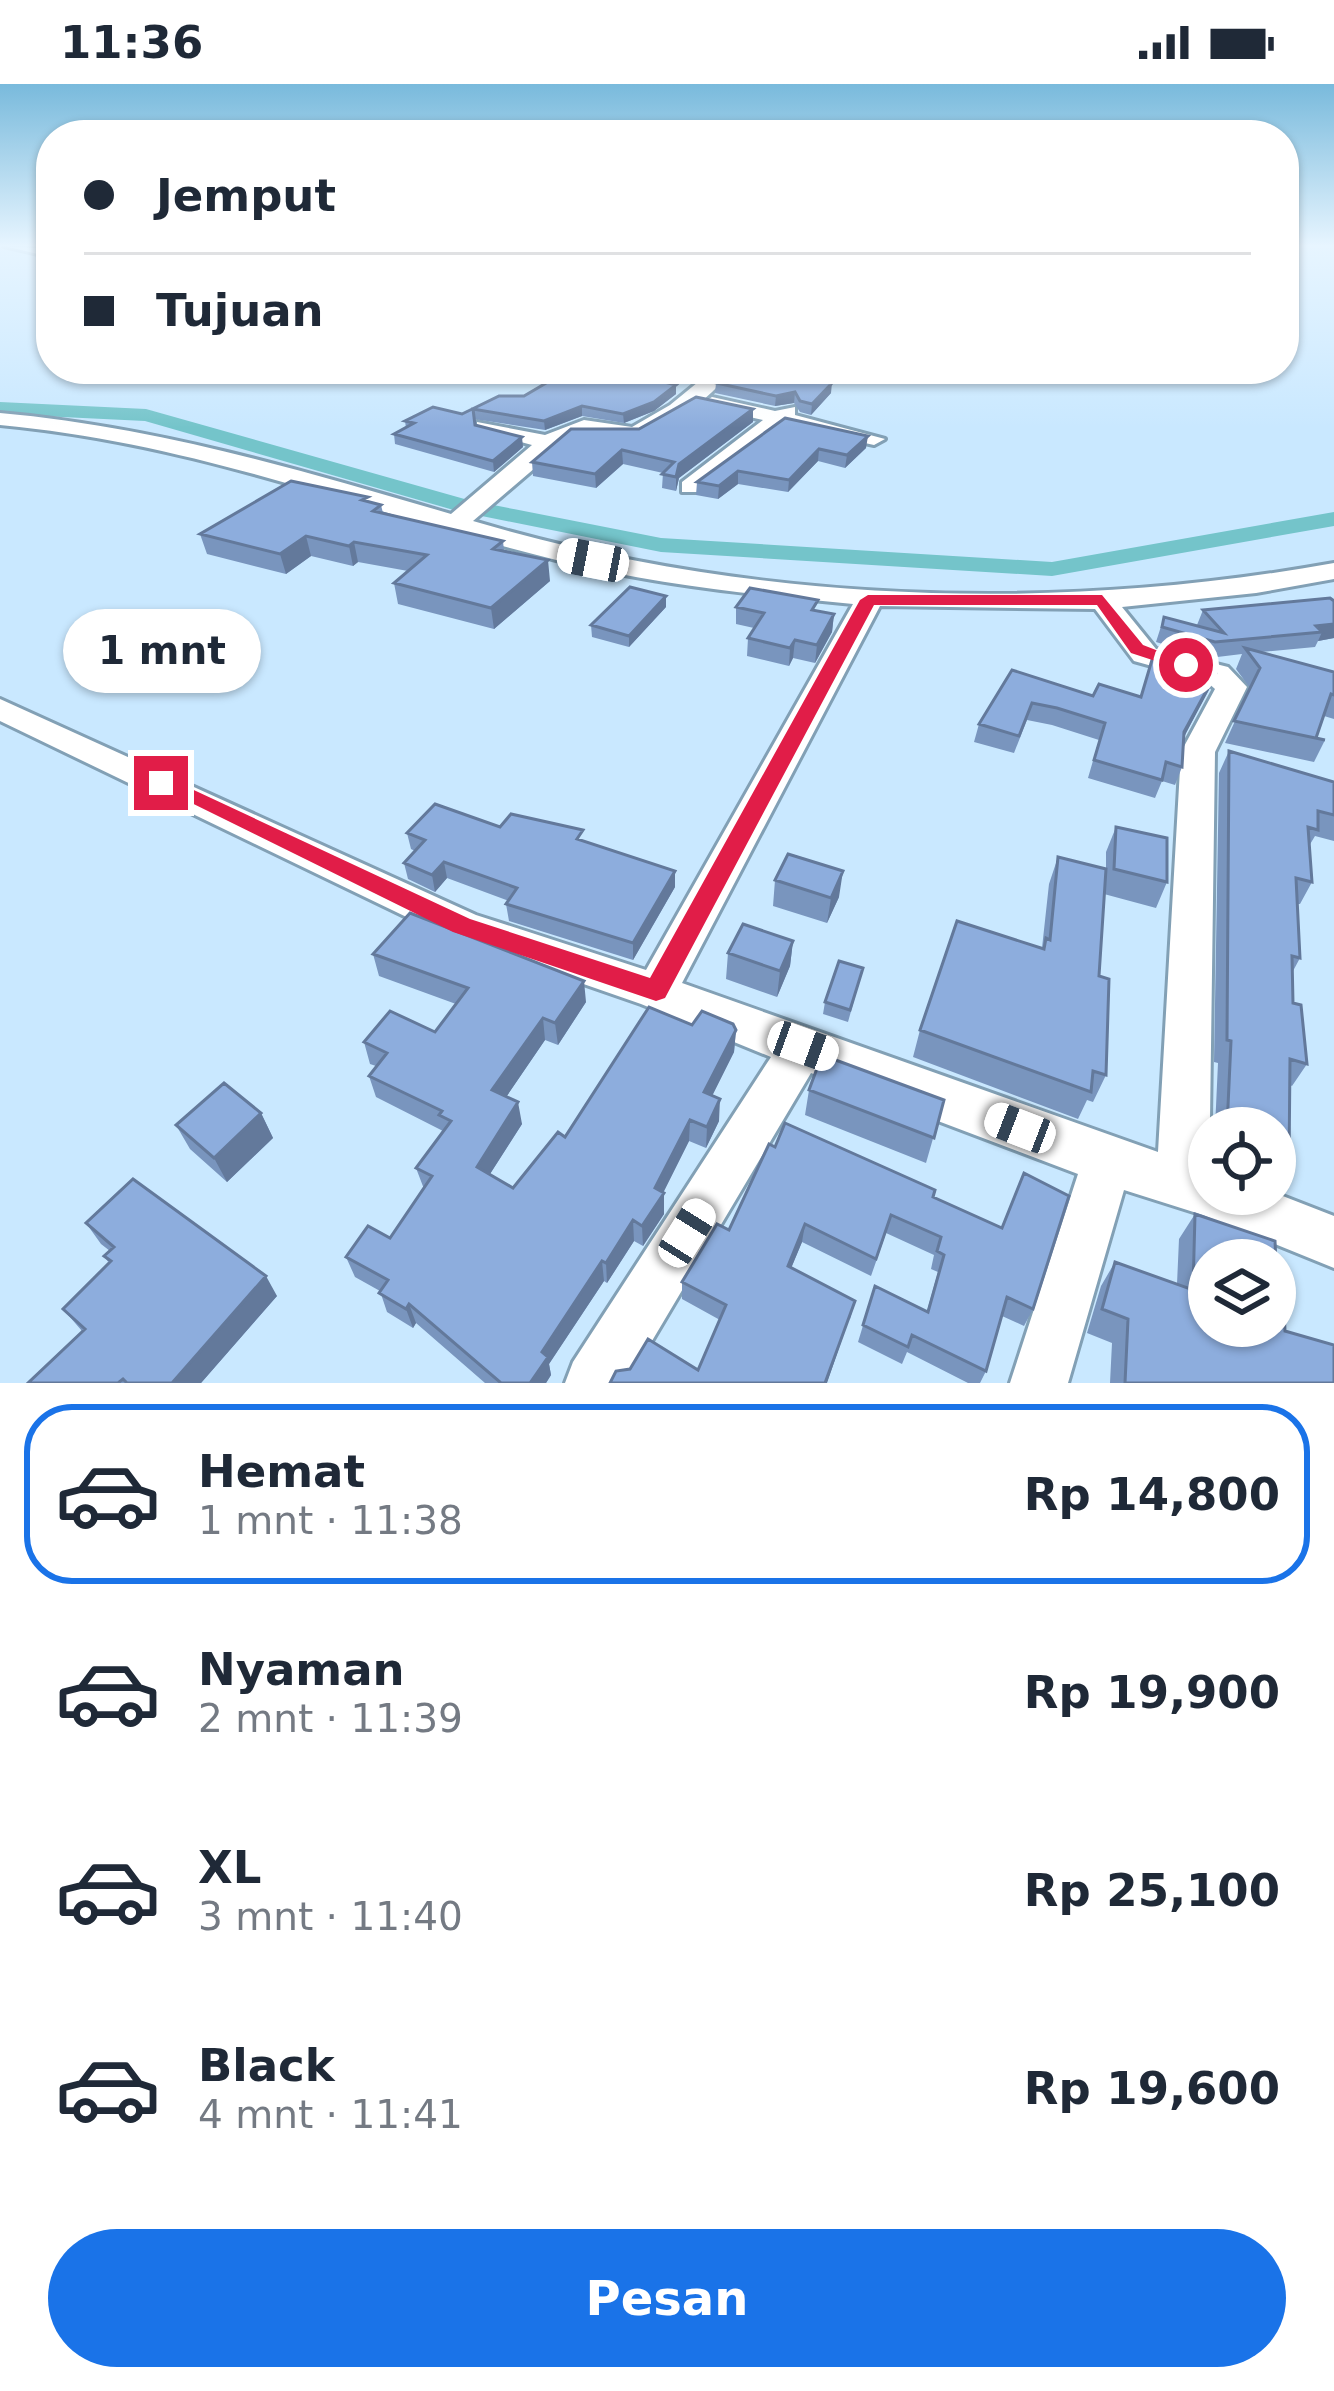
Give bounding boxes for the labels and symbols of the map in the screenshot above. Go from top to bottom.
car [554,535,632,585]
callout: 1 mnt [62,609,260,693]
route start [1159,638,1213,692]
route end [134,756,188,810]
car [763,1017,843,1075]
car [980,1098,1060,1158]
car [653,1193,721,1273]

